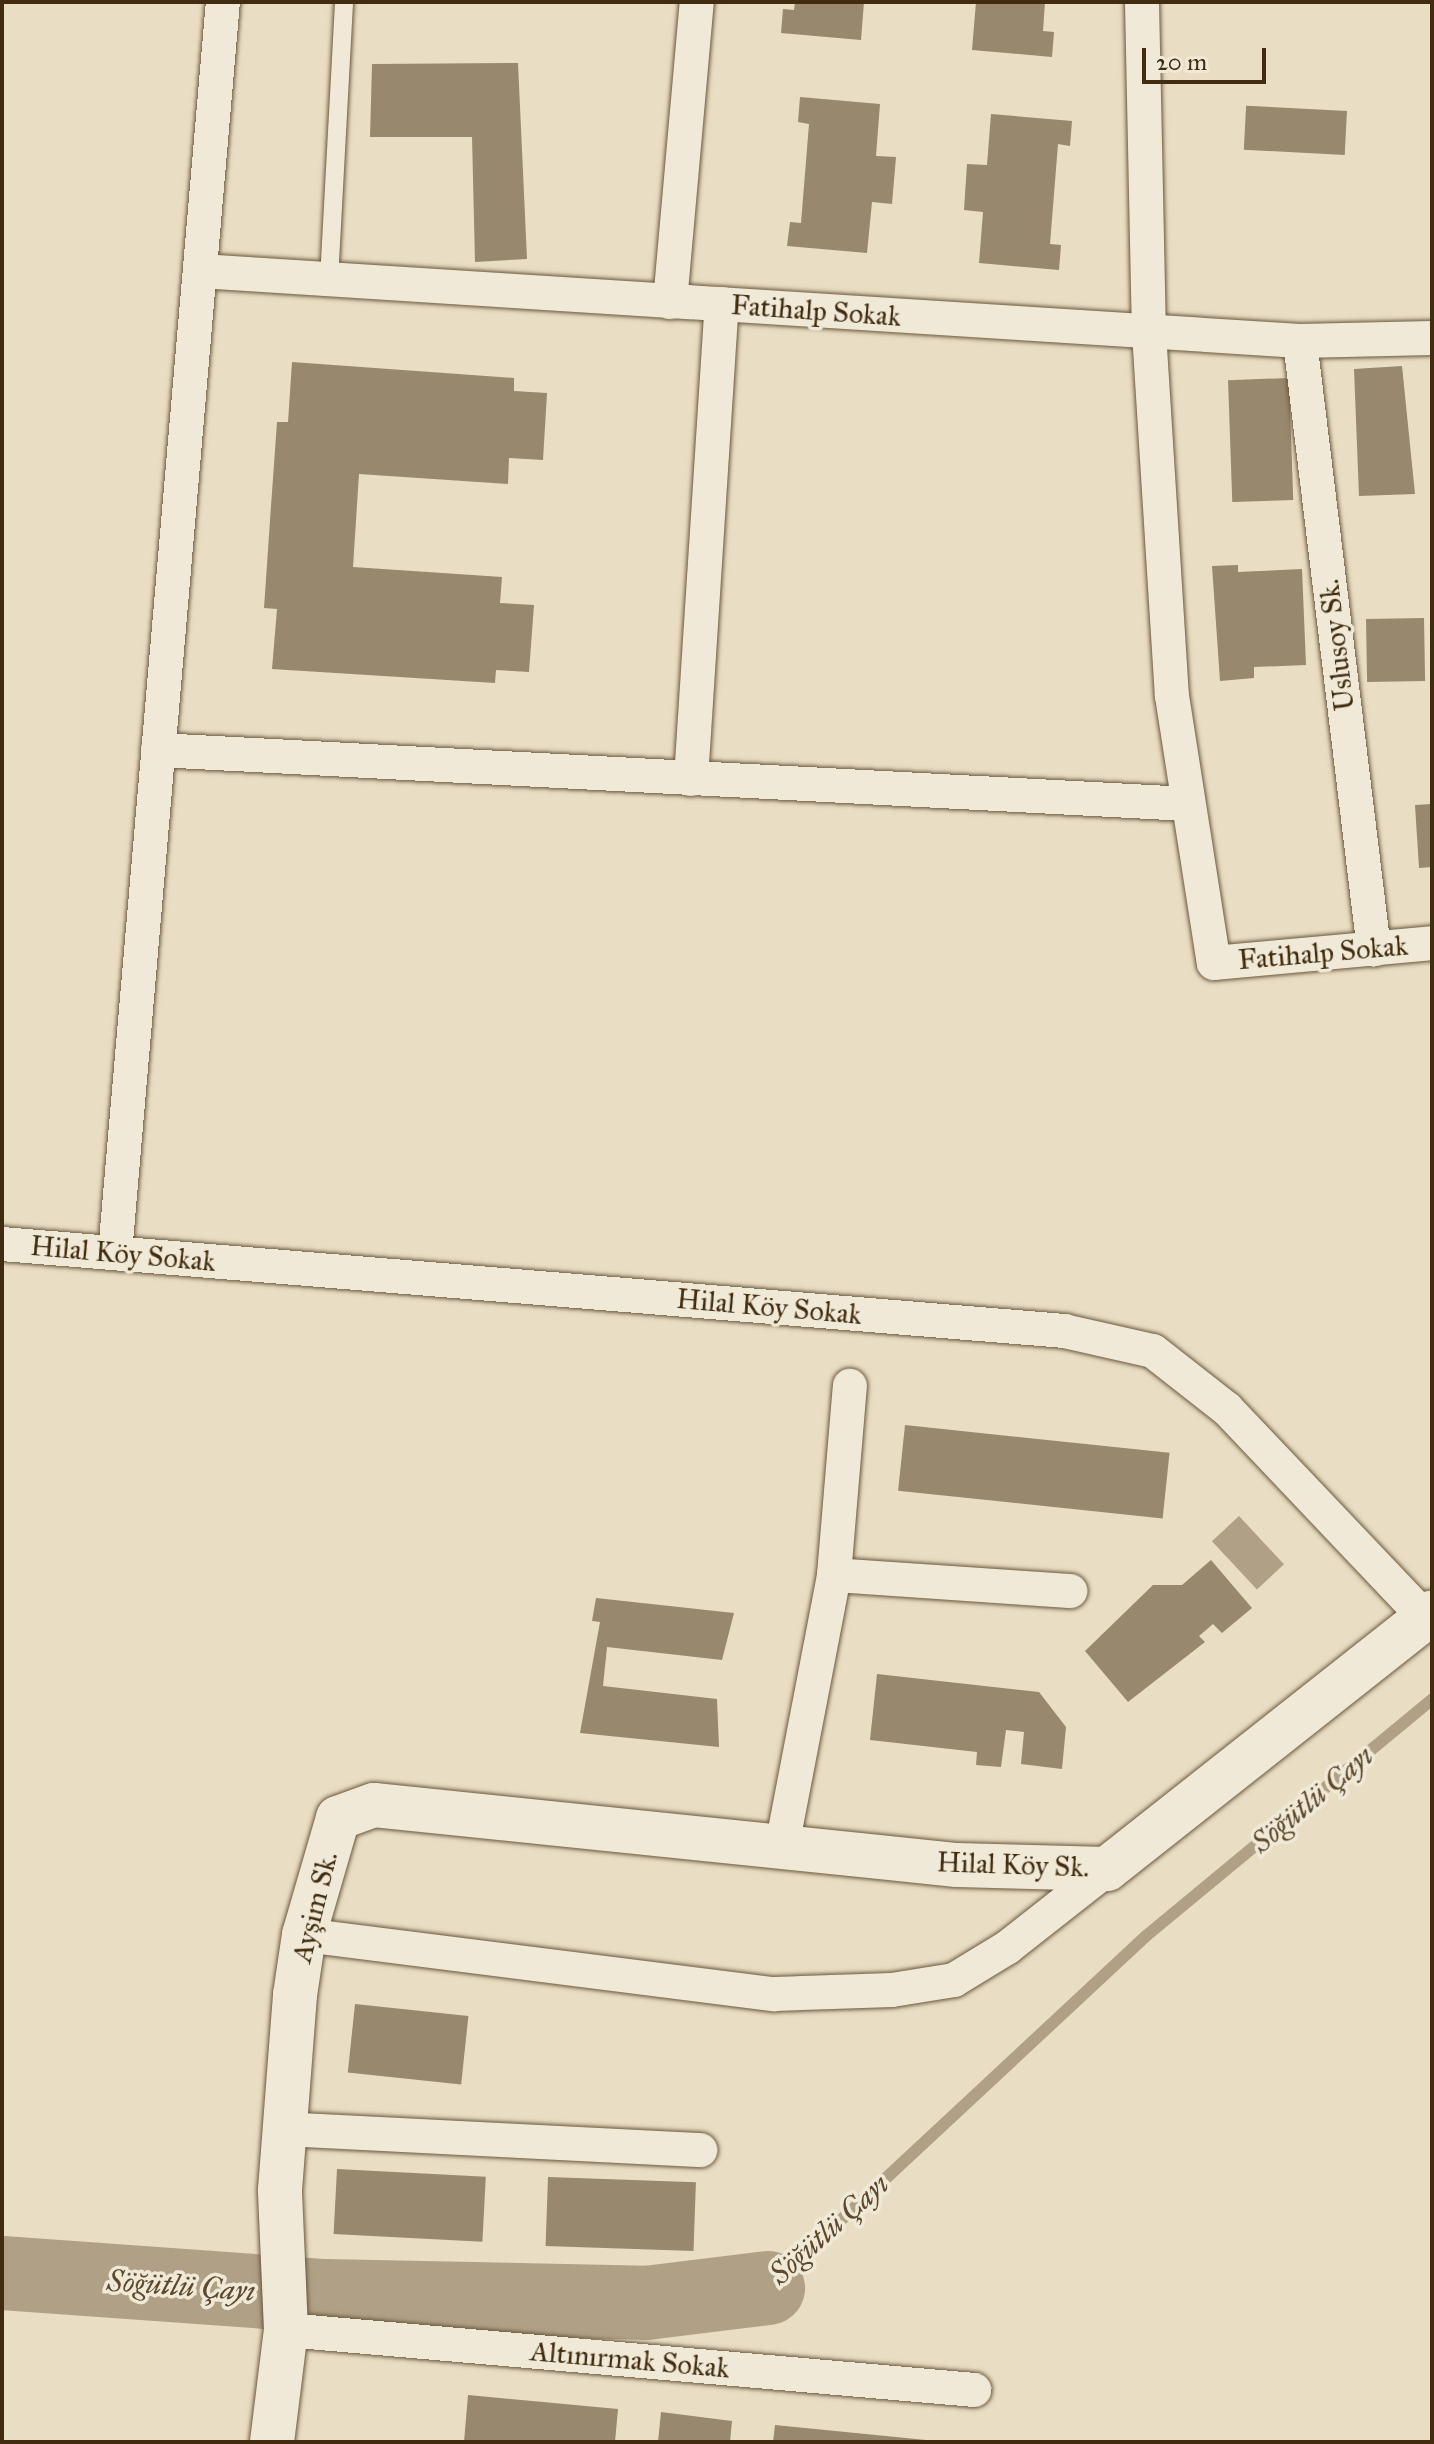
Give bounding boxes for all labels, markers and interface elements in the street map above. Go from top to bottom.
scale bar [1146,32,1270,82]
text: 20 m [1156,47,1207,77]
street label: Fatihalp Sokak [730,288,902,334]
street label: Uslusoy Sk. [1312,577,1362,713]
street label: Fatihalp Sokak [1237,929,1409,977]
street label: Hilal Köy Sokak [29,1229,217,1279]
street label: Hilal Köy Sokak [675,1282,863,1332]
water label: Söğütlü Çayı [1244,1737,1380,1861]
street label: Hilal Köy Sk. [936,1846,1090,1884]
street label: Ayşim Sk. [285,1848,345,1966]
water label: Söğütlü Çayı [762,2166,896,2292]
water label: Söğütlü Çayı [106,2263,256,2309]
street label: Altınırmak Sokak [529,2335,731,2385]

